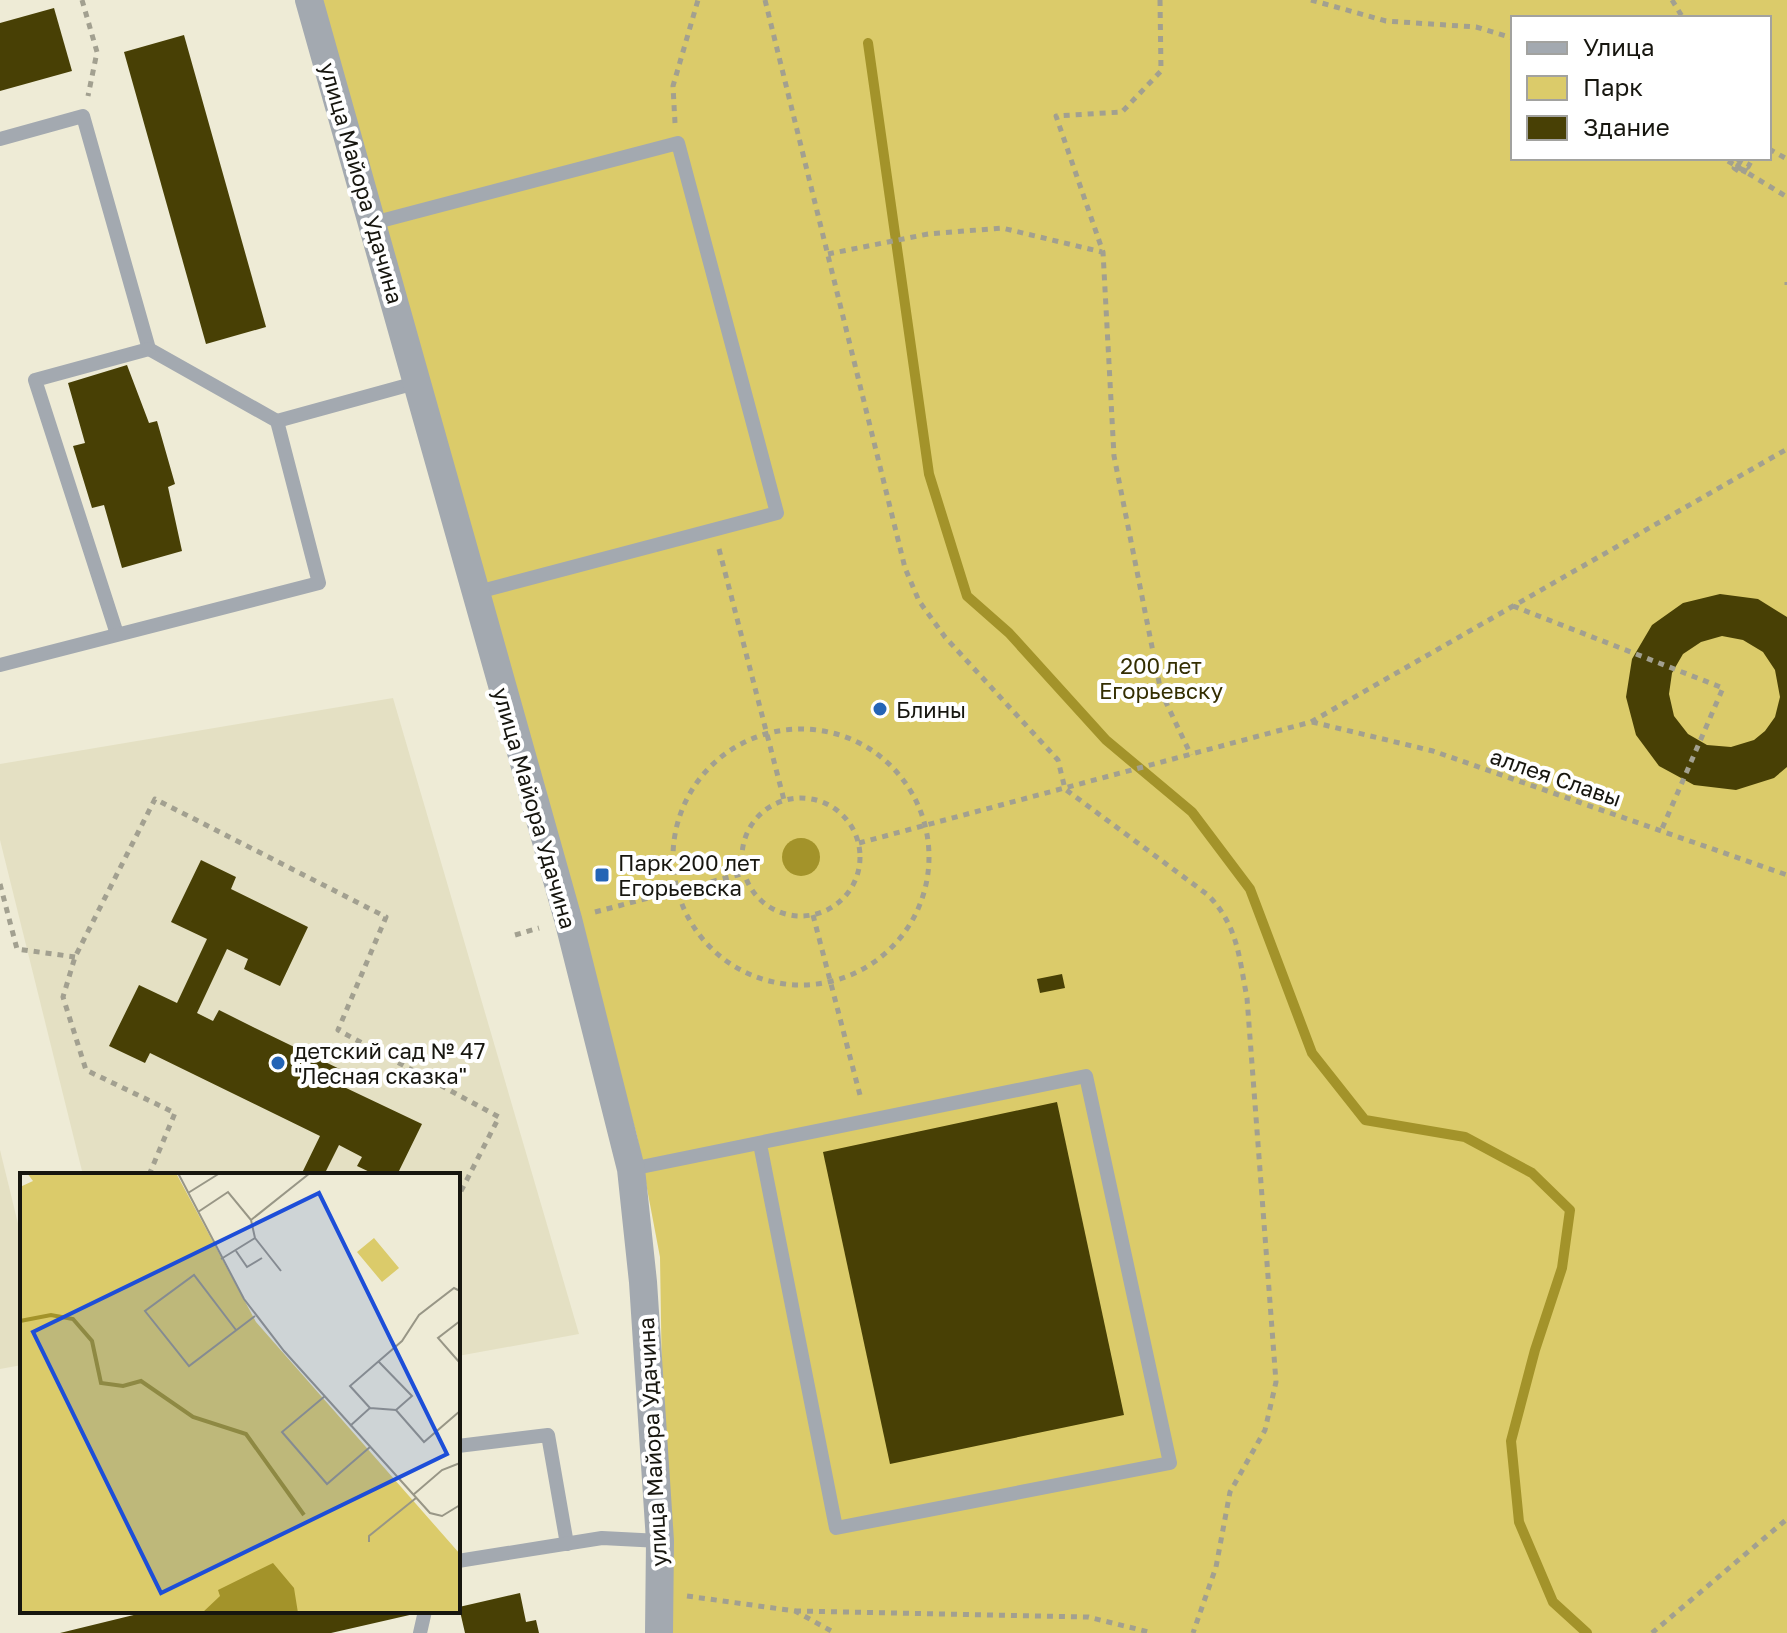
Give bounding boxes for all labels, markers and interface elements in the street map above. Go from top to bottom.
legend [1511,16,1771,160]
text: Улица [1583,32,1655,61]
street label: улица Майора Удачина [315,59,409,307]
text: Парк [1583,72,1643,101]
text: Здание [1583,112,1670,141]
park label: 200 лет Егорьевску [1099,652,1223,704]
street label: улица Майора Удачина [488,684,582,932]
place label: Блины [896,696,966,723]
marker: Блины [871,700,889,718]
street label: аллея Славы [1487,742,1625,812]
place label: Парк 200 лет Егорьевска [618,849,761,901]
marker: Парк 200 лет Егорьевска [593,866,611,884]
place label: детский сад № 47 "Лесная сказка" [294,1037,485,1089]
marker: детский сад № 47 "Лесная сказка" [269,1054,287,1072]
inset map [20,1173,460,1613]
street label: улица Майора Удачина [632,1317,672,1567]

